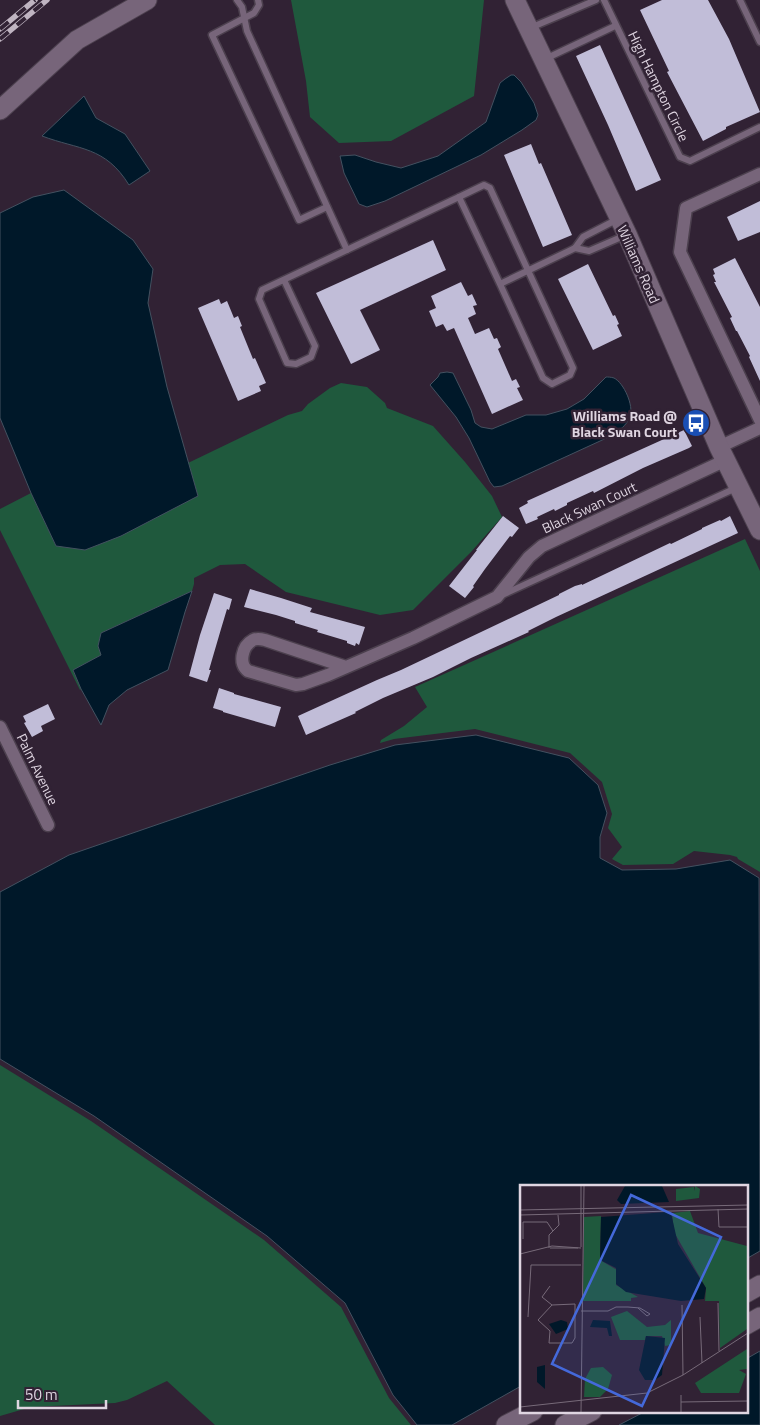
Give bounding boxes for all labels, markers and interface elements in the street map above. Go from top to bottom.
street label: High Hampton Circle [623,27,695,145]
street label: Williams Road [612,222,666,306]
place label: Williams Road @ Black Swan Court [572,405,677,442]
bus stop icon: Williams Road @ Black Swan Court [681,408,711,438]
street label: Black Swan Court [538,476,640,538]
street label: Palm Avenue [12,730,64,808]
inset map [520,1185,748,1412]
scale bar [18,1378,105,1410]
text: 50 m [25,1383,58,1406]

